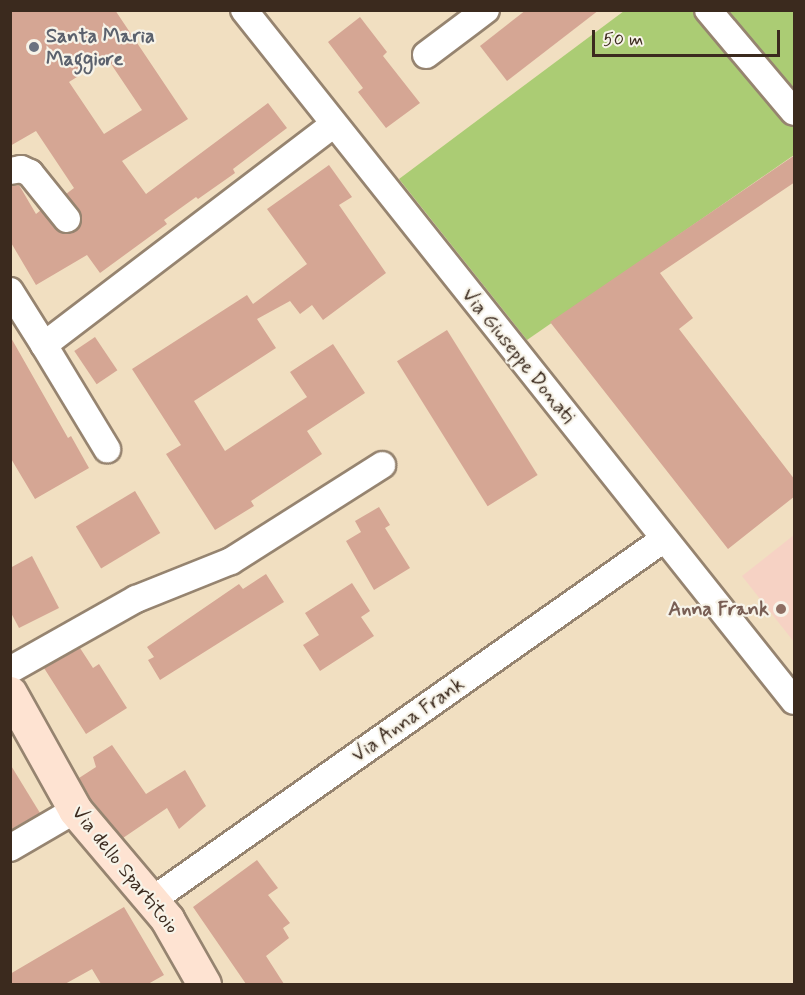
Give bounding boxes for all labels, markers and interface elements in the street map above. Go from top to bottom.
scale bar [595,18,782,56]
place label: Santa Maria Maggiore [46,24,155,71]
text: 50 m [603,28,643,52]
marker: Santa Maria Maggiore [27,40,41,54]
street label: Via Giuseppe Donati [458,285,578,427]
place label: Anna Frank [665,597,769,621]
marker: Anna Frank [774,602,788,616]
street label: Via Anna Frank [345,671,471,769]
street label: Via dello Spartitoio [66,801,184,939]

